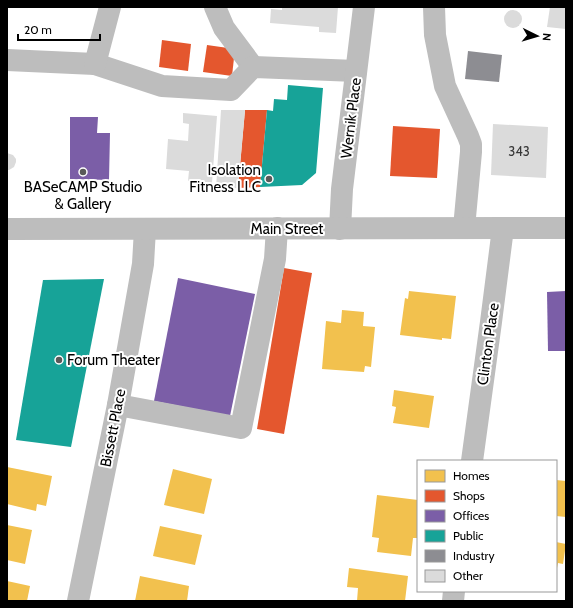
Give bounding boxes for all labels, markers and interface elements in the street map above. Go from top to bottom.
scale bar [18,16,100,42]
north arrow [517,16,557,56]
text: 20 m [24,22,52,37]
text: N [540,32,554,41]
street label: Wernik Place [337,76,365,159]
house number: 343 [508,143,530,159]
place label: Isolation Fitness LLC [189,161,261,196]
marker: BASeCAMP Studio & Gallery [78,167,88,177]
marker: Isolation Fitness LLC [264,174,274,184]
place label: BASeCAMP Studio & Gallery [24,178,142,213]
street label: Main Street [251,220,323,238]
street label: Clinton Place [473,301,503,386]
place label: Forum Theater [67,351,160,369]
marker: Forum Theater [54,355,64,365]
street label: Bissett Place [97,387,129,469]
legend [417,460,557,592]
text: Homes [453,468,490,483]
text: Shops [453,488,485,503]
text: Offices [453,508,489,523]
text: Public [453,528,484,543]
text: Industry [453,548,494,563]
text: Other [453,568,483,583]

